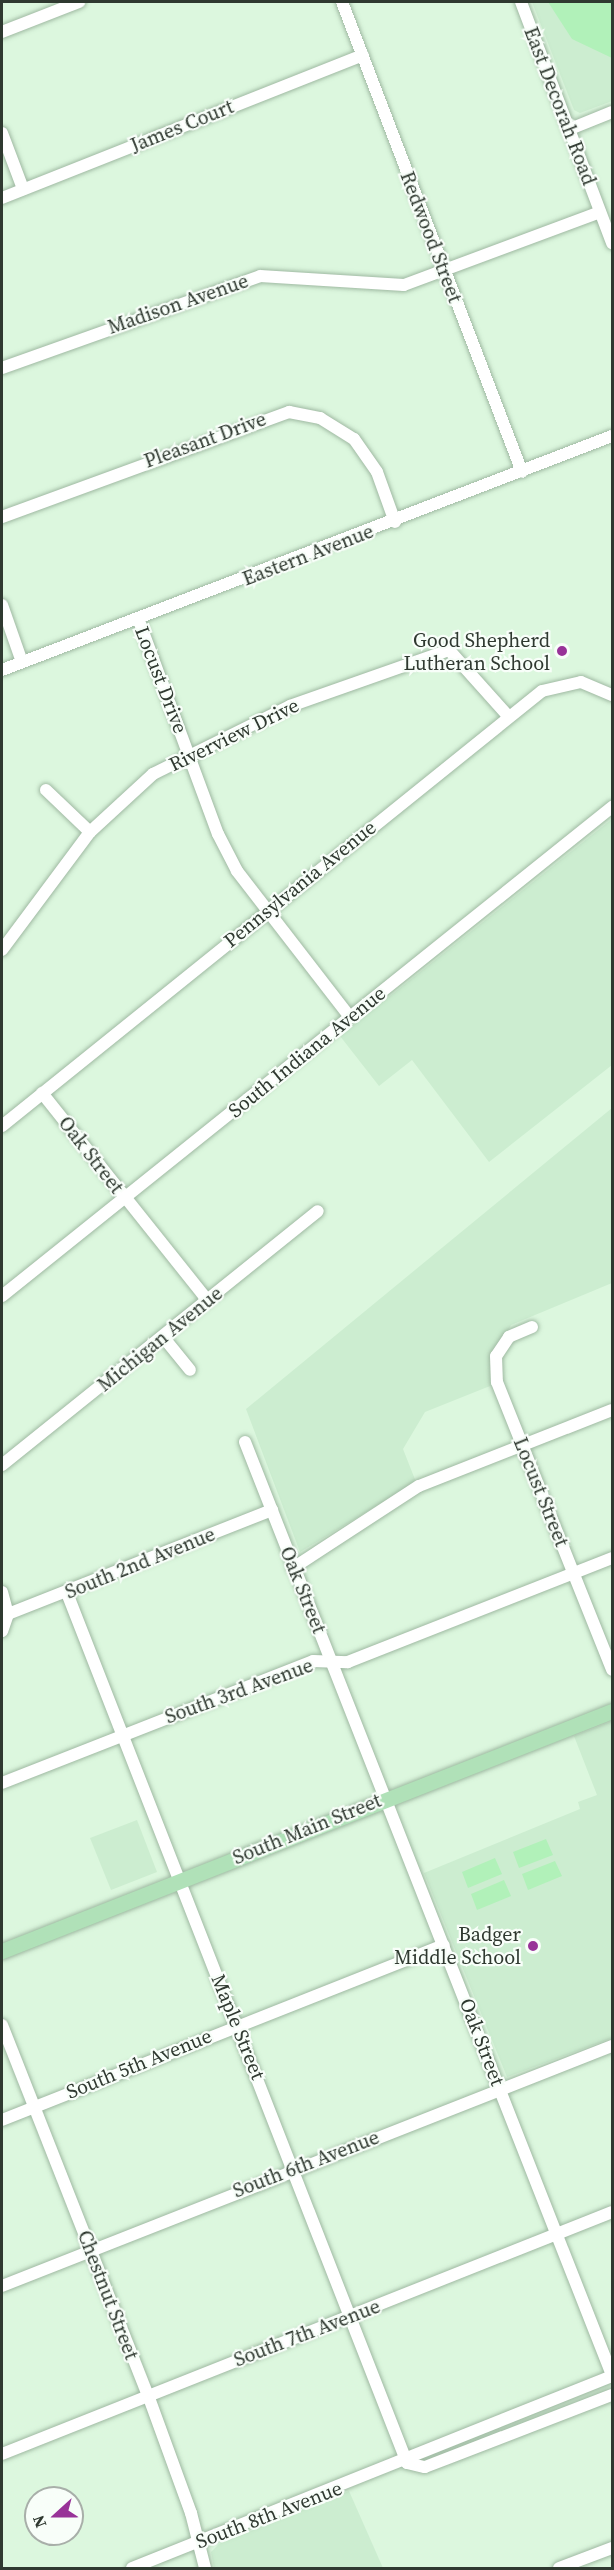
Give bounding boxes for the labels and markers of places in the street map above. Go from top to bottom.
place label: Good Shepherd Lutheran School [404,628,550,675]
marker: Good Shepherd Lutheran School [555,644,569,658]
place label: Badger Middle School [394,1922,521,1969]
marker: Badger Middle School [526,1939,540,1953]

